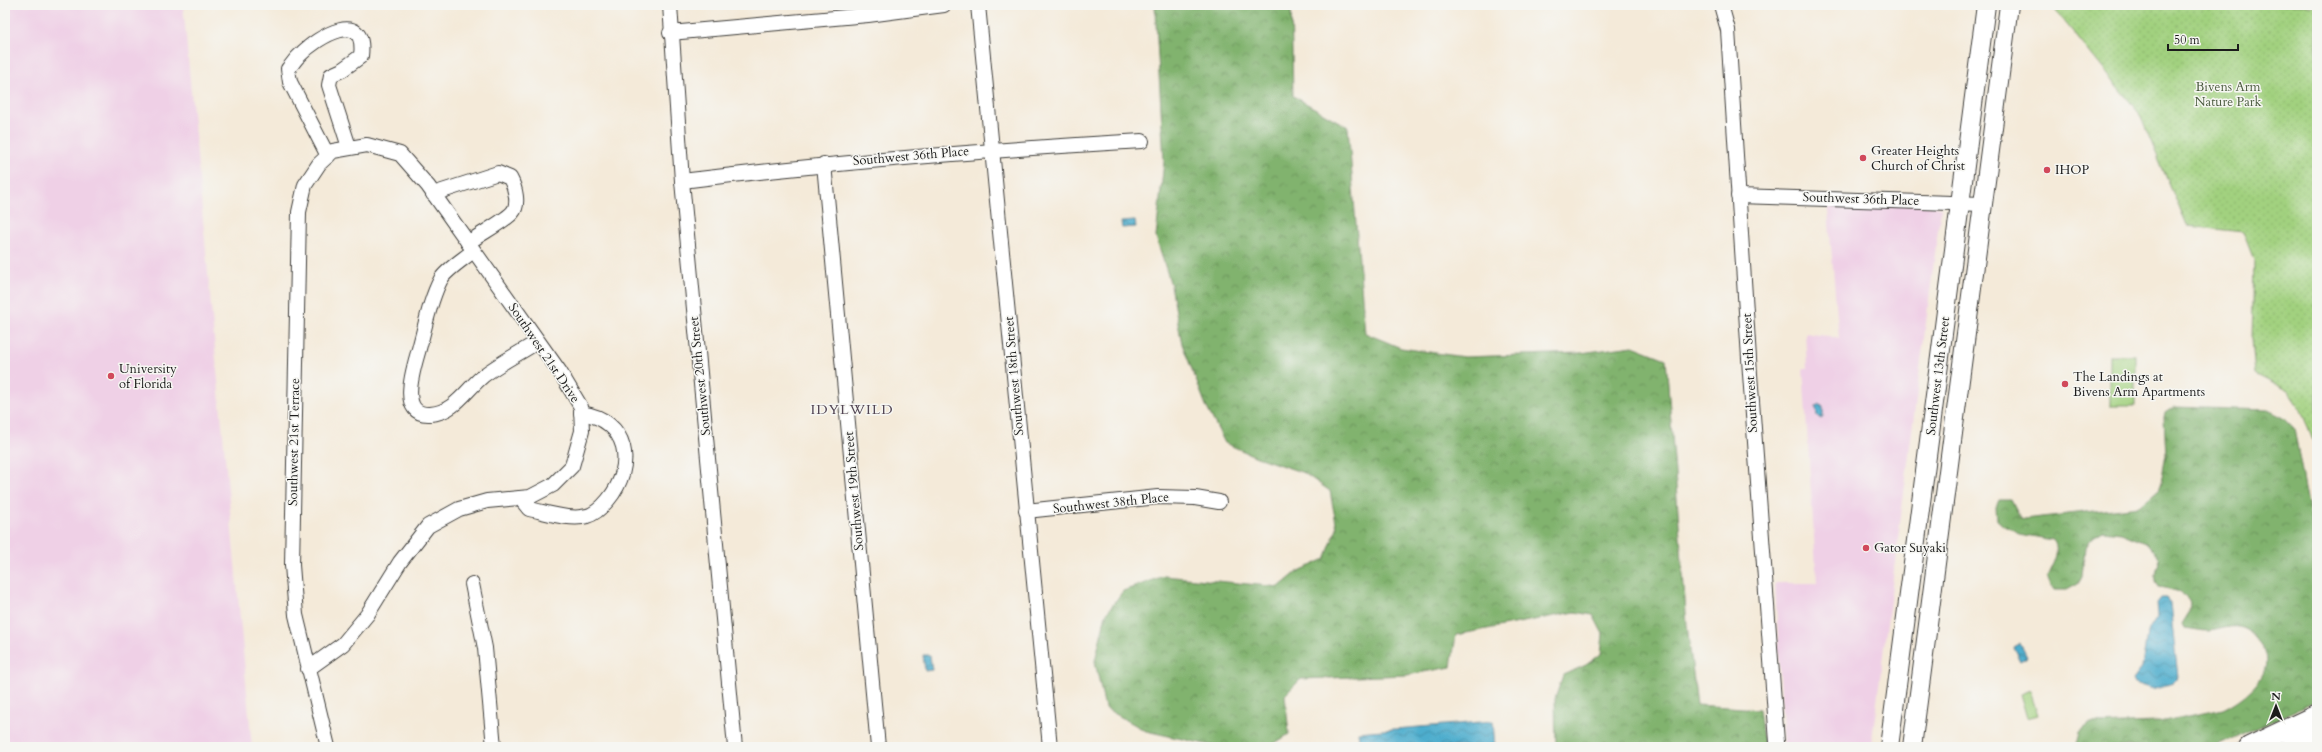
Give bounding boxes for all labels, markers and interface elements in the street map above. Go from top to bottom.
scale bar [2168,26,2238,52]
text: 50 m [2174,32,2201,48]
park label: Bivens Arm Nature Park [2194,78,2262,111]
street label: Southwest 36th Place [852,142,970,170]
place label: Greater Heights Church of Christ [1871,142,1965,175]
marker: Greater Heights Church of Christ [1858,153,1868,163]
place label: IHOP [2055,161,2090,179]
marker: IHOP [2042,165,2052,175]
street label: Southwest 36th Place [1802,188,1920,210]
street label: Southwest 21st Drive [504,300,584,407]
street label: Southwest 15th Street [1738,313,1762,433]
street label: Southwest 20th Street [685,316,715,436]
street label: Southwest 18th Street [1000,316,1028,436]
street label: Southwest 13th Street [1922,316,1954,436]
place label: University of Florida [119,360,177,393]
place label: The Landings at Bivens Arm Apartments [2073,368,2205,401]
marker: University of Florida [106,371,116,381]
street label: Southwest 21st Terrace [284,378,304,506]
marker: The Landings at Bivens Arm Apartments [2060,379,2070,389]
district label: IDYLWILD [810,400,894,419]
street label: Southwest 19th Street [840,431,868,551]
street label: Southwest 38th Place [1052,488,1170,518]
place label: Gator Suyaki [1874,539,1946,557]
marker: Gator Suyaki [1861,543,1871,553]
north arrow [2256,686,2296,726]
text: N [2271,689,2281,704]

